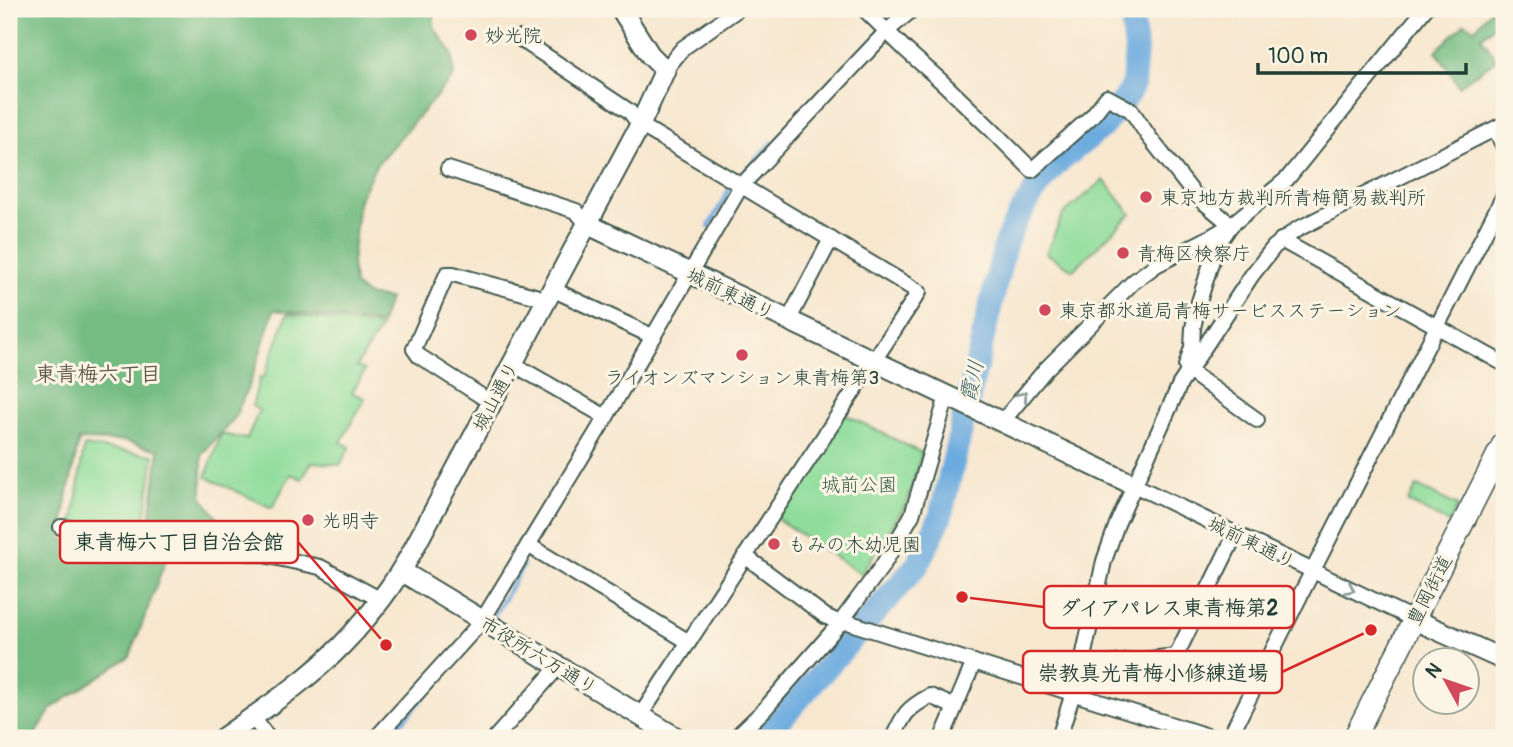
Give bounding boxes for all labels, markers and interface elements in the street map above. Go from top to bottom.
place label: 妙光院 [485,24,542,48]
marker: 妙光院 [463,27,479,43]
scale bar [1258,32,1466,76]
text: 100 m [1268,43,1328,70]
place label: 東京地方裁判所青梅簡易裁判所 [1160,186,1426,210]
marker: 東京地方裁判所青梅簡易裁判所 [1138,189,1154,205]
place label: 青梅区検察庁 [1137,242,1251,266]
marker: 青梅区検察庁 [1115,245,1131,261]
street label: 城前東通り [683,262,779,326]
place label: 東京都水道局青梅サービスステーション [1059,299,1402,323]
marker: 東京都水道局青梅サービスステーション [1037,302,1053,318]
marker: ライオンズマンション東青梅第3 [734,347,750,363]
street label: 城山通り [467,357,524,436]
water label: 霞川 [955,358,990,405]
district label: 東青梅六丁目 [35,361,161,388]
place label: ライオンズマンション東青梅第3 [605,366,879,390]
one-way arrow [1015,391,1027,404]
park label: 城前公園 [821,473,897,497]
place label: 光明寺 [322,509,379,533]
street label: 城前東通り [1204,511,1300,575]
marker: 光明寺 [300,512,316,528]
callout: 東青梅六丁目自治会館 [60,521,298,563]
text: 東青梅六丁目自治会館 [74,529,284,556]
place label: もみの木幼児園 [788,533,921,557]
marker: もみの木幼児園 [766,536,782,552]
street label: 豊岡街道 [1402,551,1458,630]
one-way arrow [1343,581,1355,595]
callout: ダイアパレス東青梅第2 [1044,586,1294,628]
text: ダイアパレス東青梅第2 [1060,595,1278,622]
street label: 市役所六万通り [475,611,602,700]
north arrow [1412,646,1482,716]
callout: 崇教真光青梅小修練道場 [1023,651,1282,693]
text: N [1420,658,1447,683]
text: 崇教真光青梅小修練道場 [1038,660,1269,687]

